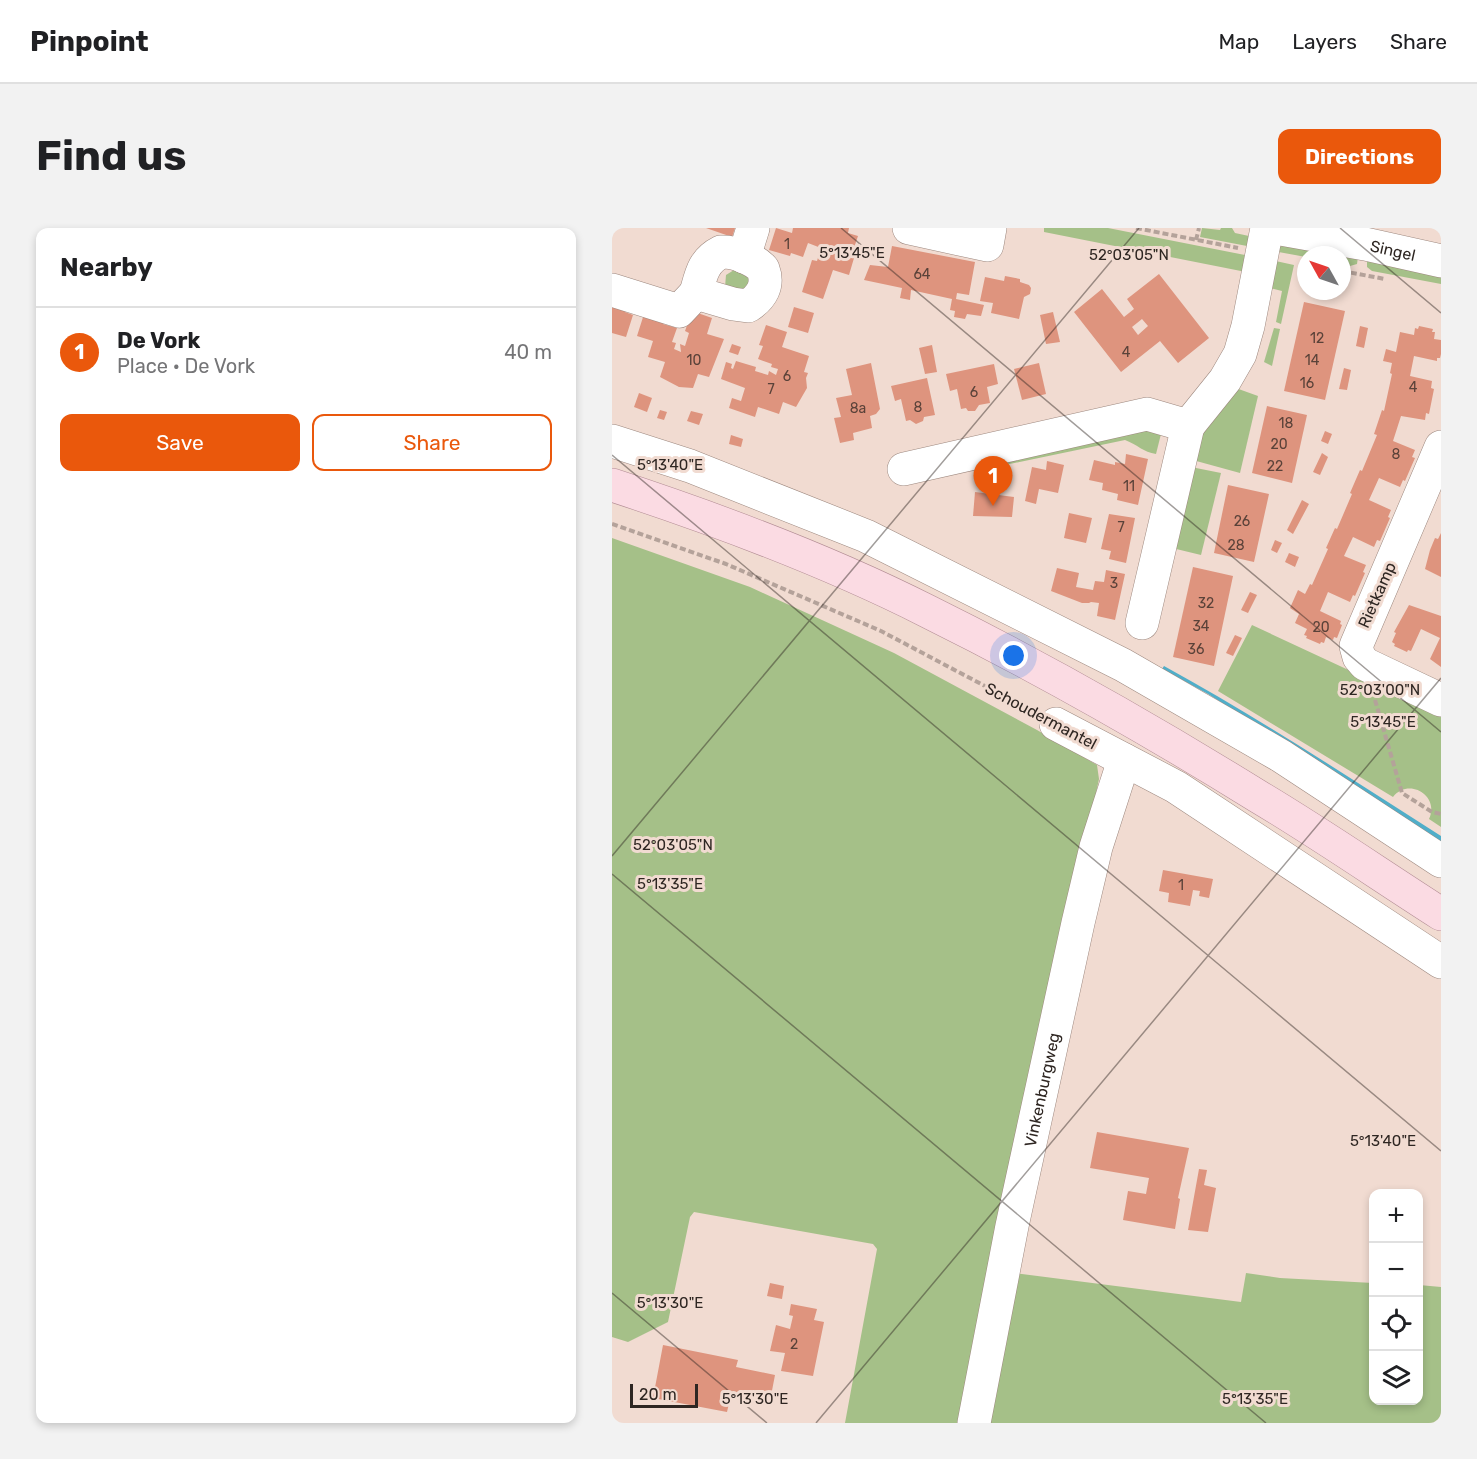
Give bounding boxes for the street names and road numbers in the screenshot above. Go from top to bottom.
street label: Singel [1368,236,1417,265]
street label: Rietkamp [1354,559,1400,631]
street label: Schoudermantel [982,679,1100,753]
street label: Vinkenburgweg [1020,1031,1063,1149]

